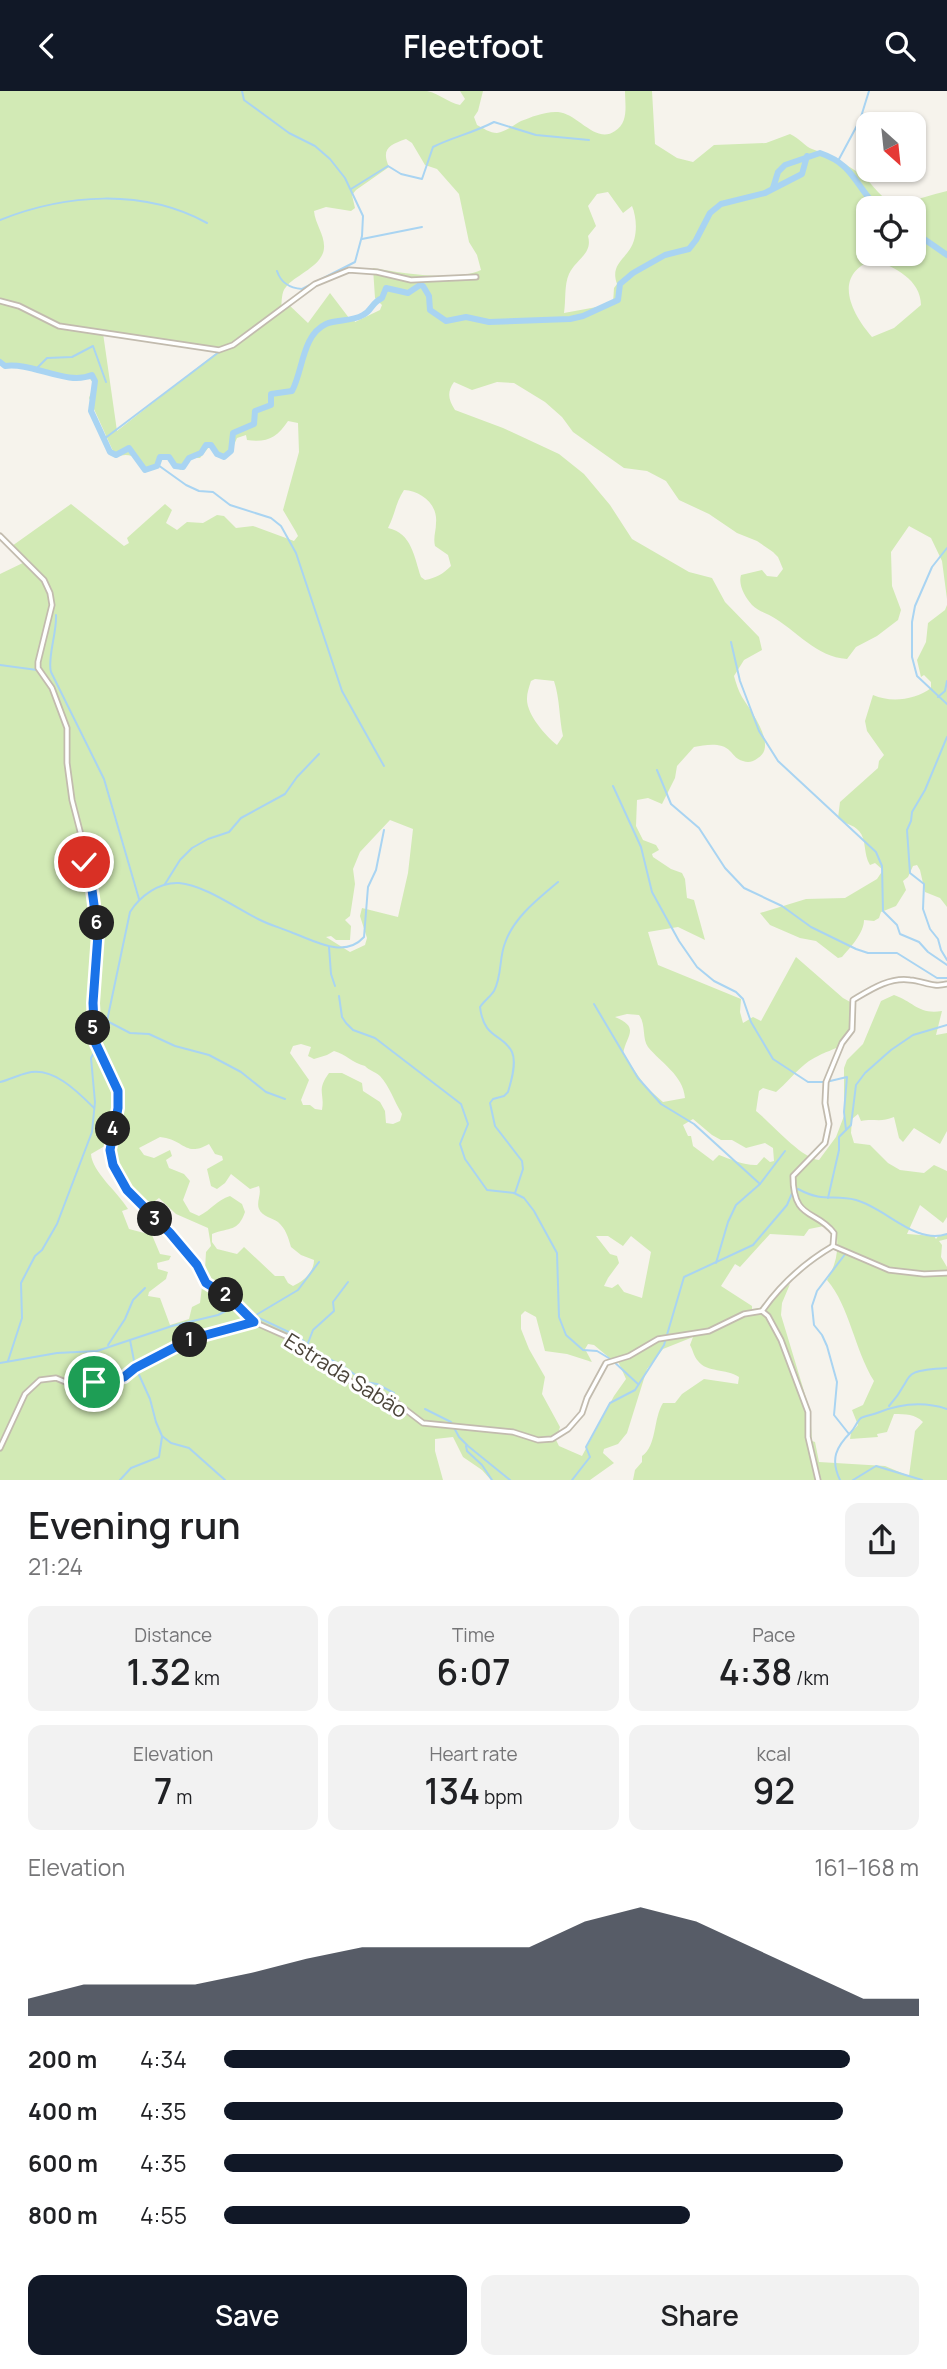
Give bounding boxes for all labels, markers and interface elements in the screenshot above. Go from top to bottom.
text: Fleetfoot [403,24,544,68]
icon: back [28,27,66,65]
icon: search [881,27,919,65]
north arrow [856,112,926,182]
map controls [856,112,926,266]
button: locate [856,196,926,266]
pin [54,832,114,892]
icon: check [65,843,103,881]
pin: 6 [80,905,114,941]
text: 6 [91,909,102,935]
pin: 5 [76,1011,110,1045]
text: 5 [87,1014,98,1040]
pin: 4 [96,1111,130,1147]
text: 4 [107,1115,118,1141]
pin: 3 [138,1201,172,1237]
text: 3 [149,1205,160,1231]
pin: 2 [208,1277,244,1313]
text: 2 [220,1281,231,1307]
pin: 1 [172,1323,208,1357]
text: 1 [185,1326,194,1352]
street label: Estrada Sabäo [279,1326,413,1424]
pin [64,1352,124,1412]
icon: arrive [75,1363,113,1401]
text: Evening run [28,1498,241,1550]
button: share [845,1503,919,1577]
text: 21:24 [28,1550,83,1582]
text: Distance [134,1622,212,1648]
text: Time [452,1622,495,1648]
text: Pace [752,1622,795,1648]
text: 1.32 [127,1648,190,1696]
text: 6:07 [436,1648,511,1696]
text: 4:38 [719,1648,792,1696]
text: km [190,1665,220,1691]
text: /km [792,1665,829,1691]
text: Elevation [133,1741,213,1767]
text: Heart rate [429,1741,518,1767]
text: kcal [756,1741,791,1767]
text: 7 [154,1767,172,1815]
text: 134 [424,1767,480,1815]
text: 92 [753,1767,795,1815]
text: m [172,1784,192,1810]
text: bpm [480,1784,523,1810]
text: Elevation [28,1851,125,1883]
text: 161–168 m [814,1851,919,1883]
text: 200 m [28,2043,97,2075]
text: 4:34 [140,2043,187,2075]
text: 400 m [28,2095,98,2127]
text: 4:35 [140,2095,186,2127]
text: 600 m [28,2147,98,2179]
text: 4:35 [140,2147,186,2179]
text: 800 m [28,2199,98,2231]
text: 4:55 [140,2199,187,2231]
button: Save [28,2275,467,2355]
button: Share [481,2275,919,2355]

